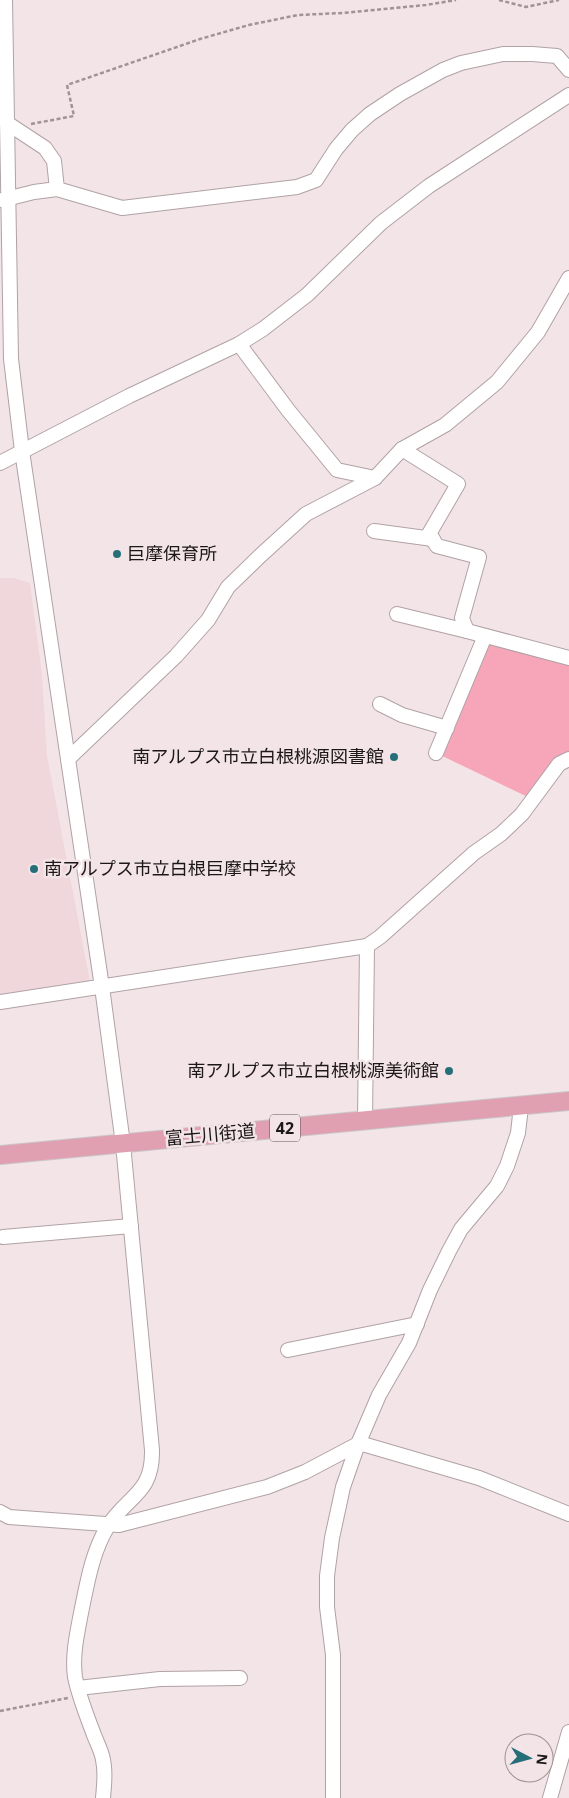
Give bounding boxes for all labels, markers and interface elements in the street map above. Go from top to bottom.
place label: 巨摩保育所 [127,541,217,565]
marker: 巨摩保育所 [111,548,123,560]
place label: 南アルプス市立白根桃源図書館 [132,744,384,768]
marker: 南アルプス市立白根桃源図書館 [388,751,400,763]
place label: 南アルプス市立白根巨摩中学校 [44,856,296,880]
marker: 南アルプス市立白根巨摩中学校 [28,863,40,875]
place label: 南アルプス市立白根桃源美術館 [187,1058,439,1082]
marker: 南アルプス市立白根桃源美術館 [443,1065,455,1077]
road number: 42 [270,1114,300,1142]
street label: 富士川街道 [164,1118,256,1150]
north arrow [504,1733,554,1783]
text: N [532,1753,552,1766]

